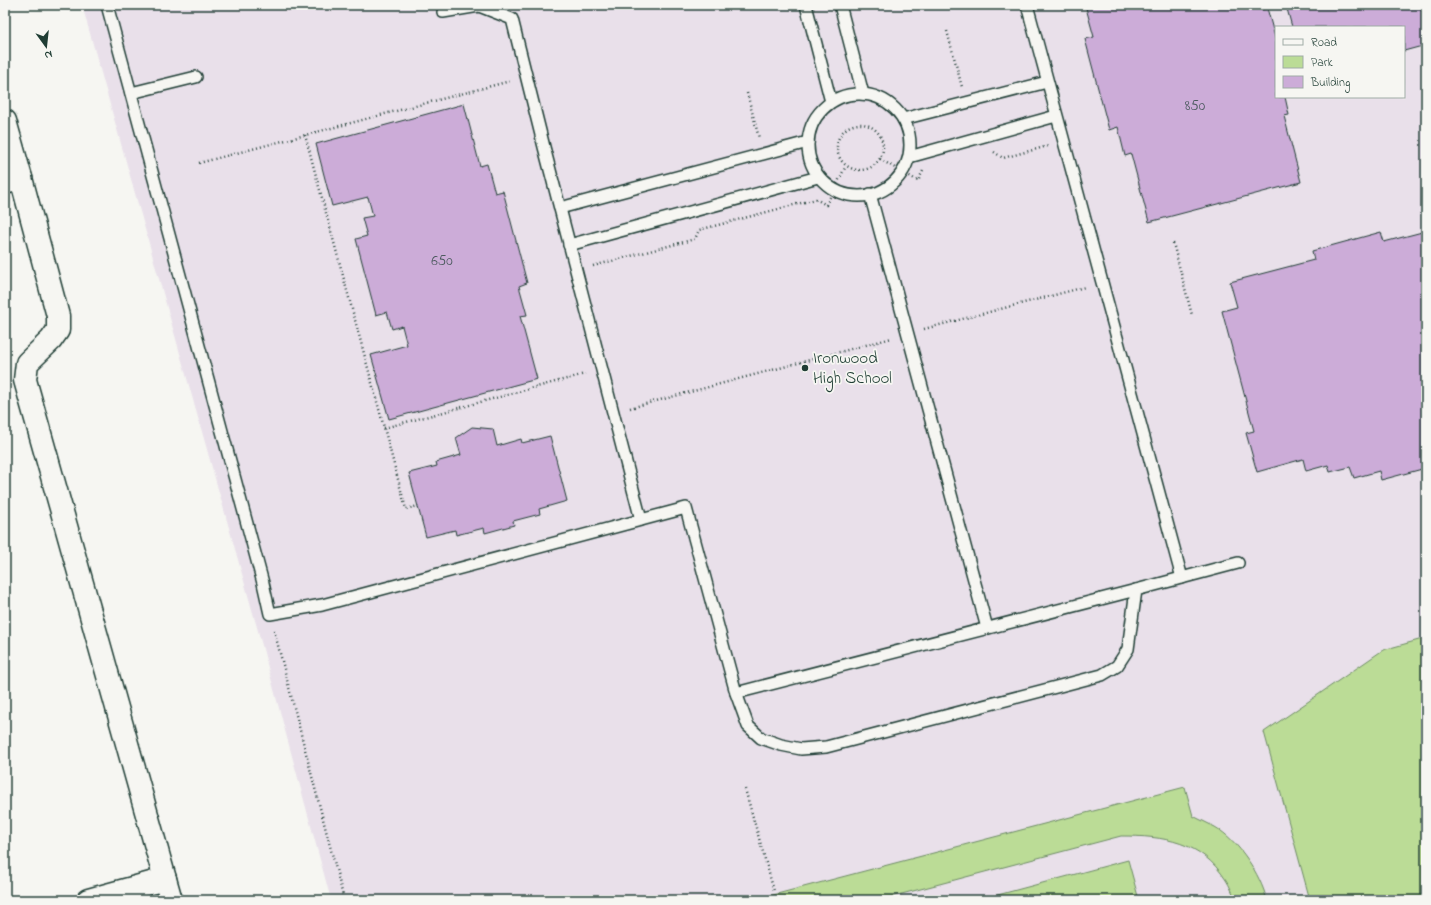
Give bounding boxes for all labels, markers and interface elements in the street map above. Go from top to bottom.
north arrow [26,26,66,66]
legend [1275,26,1405,98]
text: Road [1311,34,1337,52]
text: N [43,46,54,63]
text: Park [1311,54,1333,72]
text: Building [1310,74,1350,93]
house number: 850 [1185,95,1206,117]
house number: 650 [431,250,453,272]
place label: Ironwood High School [813,346,892,393]
marker: Ironwood High School [800,363,810,373]

